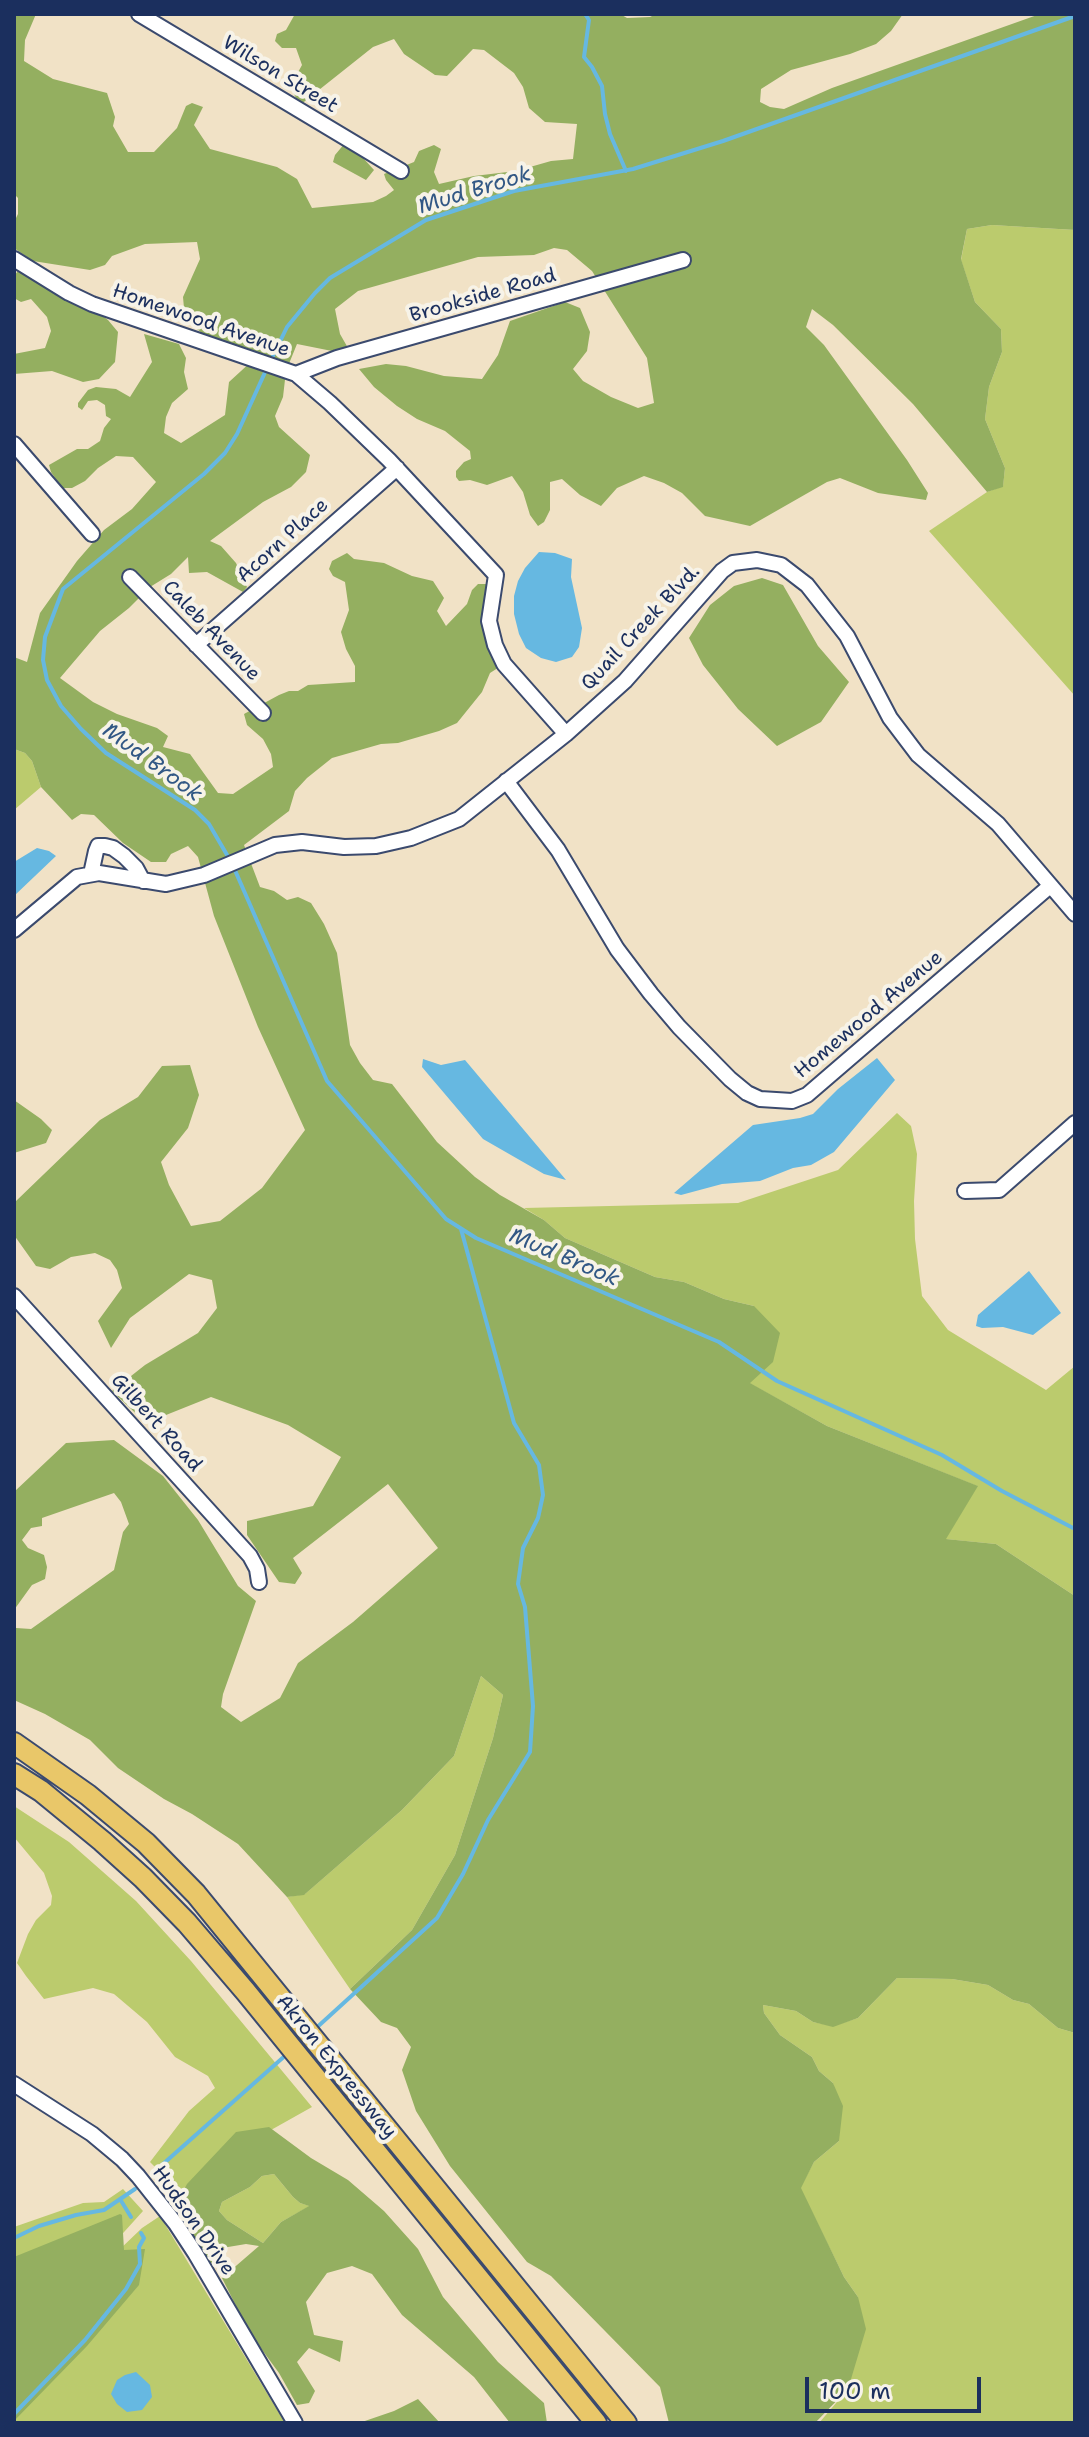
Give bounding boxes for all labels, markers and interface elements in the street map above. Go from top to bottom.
street label: Wilson Street [218,31,342,119]
water label: Mud Brook [415,161,535,221]
street label: Brookside Road [407,264,559,328]
street label: Homewood Avenue [109,279,293,363]
street label: Acorn Place [232,494,334,588]
street label: Quail Creek Blvd. [577,560,705,696]
street label: Caleb Avenue [157,576,265,686]
water label: Mud Brook [97,718,207,808]
street label: Homewood Avenue [790,946,948,1084]
water label: Mud Brook [505,1223,623,1293]
street label: Gilbert Road [106,1369,206,1477]
street label: Akron Expressway [271,1990,401,2144]
street label: Hudson Drive [146,2162,240,2280]
scale bar [809,2361,985,2411]
text: 100 m [819,2375,891,2407]

